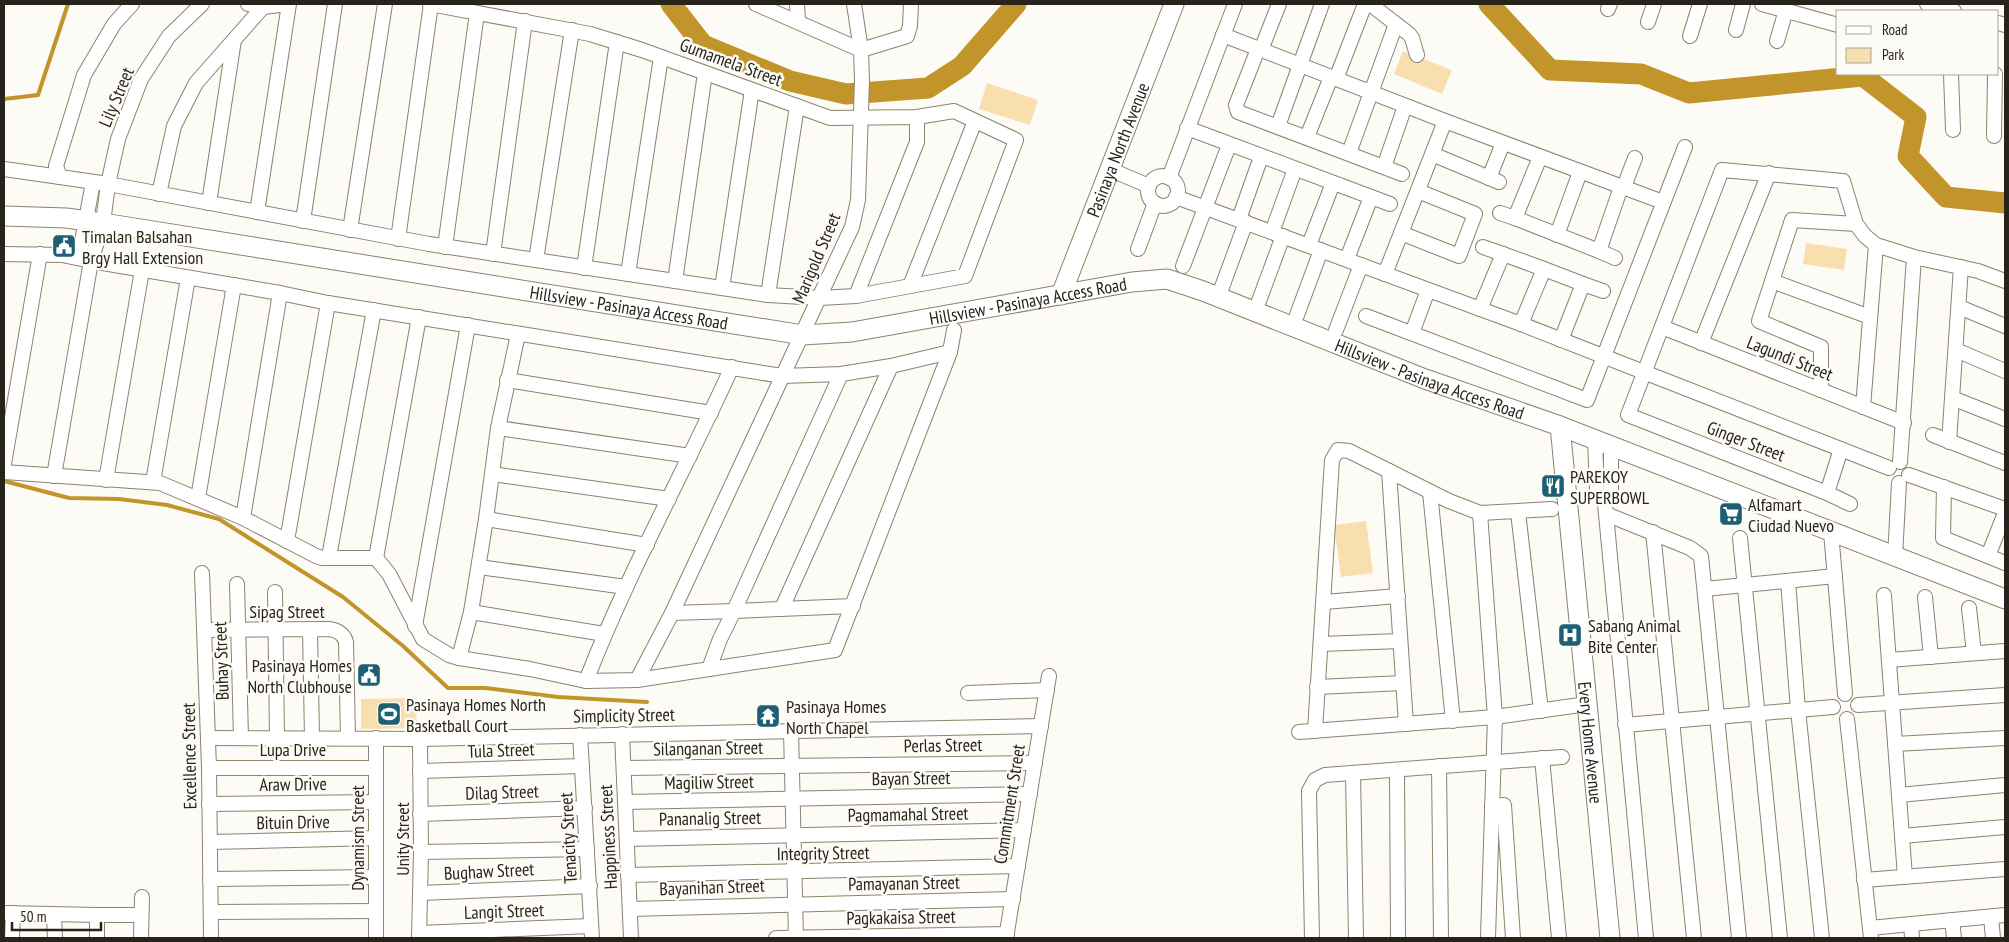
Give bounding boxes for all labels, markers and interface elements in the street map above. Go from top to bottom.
legend [1836,10,1999,75]
text: Road [1882,20,1908,39]
street label: Gumamela Street [677,33,785,91]
text: Park [1882,45,1904,64]
street label: Lily Street [93,64,139,130]
street label: Pasinaya North Avenue [1081,79,1154,220]
street label: Marigold Street [787,209,845,307]
place label: Timalan Balsahan Brgy Hall Extension [82,225,203,269]
public building icon: Timalan Balsahan Brgy Hall Extension [51,233,77,259]
street label: Hillsview - Pasinaya Access Road [927,272,1128,330]
street label: Hillsview - Pasinaya Access Road [528,280,730,334]
street label: Lagundi Street [1744,330,1836,386]
street label: Hillsview - Pasinaya Access Road [1332,333,1527,424]
street label: Ginger Street [1704,416,1788,466]
place label: PAREKOY SUPERBOWL [1570,465,1650,509]
restaurant icon: PAREKOY SUPERBOWL [1540,473,1566,499]
place label: Alfamart Ciudad Nuevo [1748,493,1834,537]
supermarket icon: Alfamart Ciudad Nuevo [1718,501,1744,527]
street label: Sipag Street [249,600,325,623]
place label: Sabang Animal Bite Center [1588,614,1681,658]
street label: Buhay Street [208,621,234,701]
hospital icon: Sabang Animal Bite Center [1557,622,1583,648]
place label: Pasinaya Homes North Clubhouse [247,654,352,698]
public building icon: Pasinaya Homes North Clubhouse [356,662,382,688]
street label: Every Home Avenue [1574,680,1608,805]
place label: Pasinaya Homes North Basketball Court [406,693,546,737]
place label: Pasinaya Homes North Chapel [786,695,886,739]
sports icon: Pasinaya Homes North Basketball Court [376,701,402,727]
street label: Excellence Street [177,702,201,810]
street label: Simplicity Street [573,703,675,727]
temple icon: Pasinaya Homes North Chapel [755,703,781,729]
street label: Perlas Street [904,733,983,757]
street label: Silanganan Street [653,736,763,760]
street label: Tula Street [467,737,535,763]
street label: Lupa Drive [260,738,326,761]
street label: Commitment Street [988,742,1030,866]
street label: Bayan Street [871,766,951,790]
street label: Magiliw Street [664,770,754,794]
street label: Araw Drive [259,772,327,796]
street label: Dilag Street [465,779,539,805]
street label: Happiness Street [594,784,622,890]
street label: Dynamism Street [346,785,369,891]
street label: Tenacity Street [554,792,582,884]
street label: Pagmamahal Street [847,801,969,827]
street label: Unity Street [391,802,414,876]
street label: Pananalig Street [659,806,761,830]
street label: Bituin Drive [256,810,330,834]
street label: Integrity Street [776,841,870,865]
street label: Bughaw Street [443,857,535,885]
street label: Pamayanan Street [848,871,960,895]
street label: Bayanihan Street [659,874,765,900]
street label: Langit Street [464,898,544,924]
scale bar [12,900,101,932]
street label: Pagkakaisa Street [846,905,956,929]
text: 50 m [20,907,46,926]

